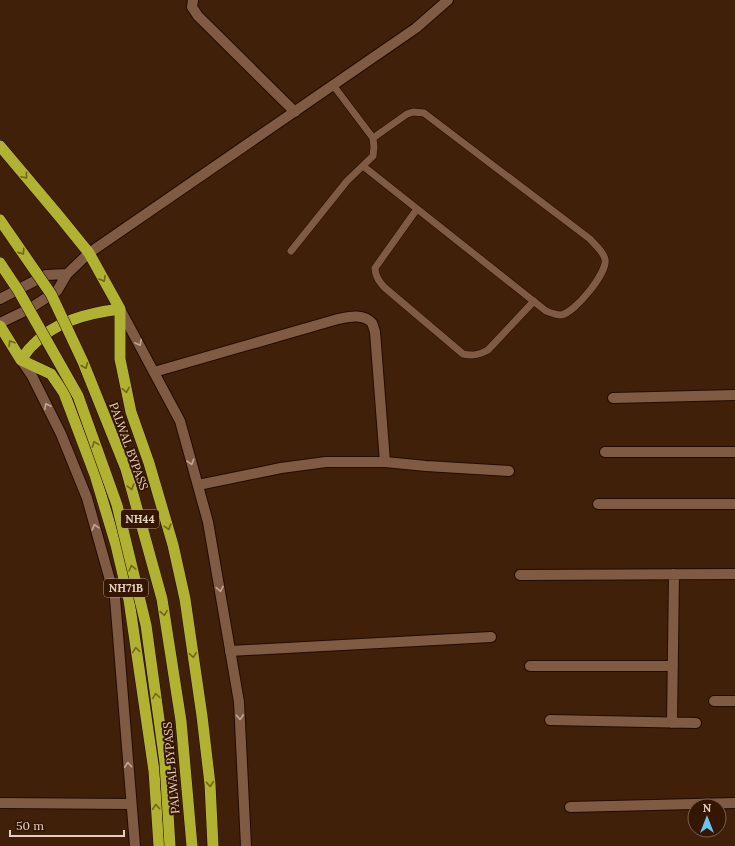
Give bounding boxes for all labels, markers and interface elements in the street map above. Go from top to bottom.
one-way arrow [21,171,28,178]
one-way arrow [17,248,24,255]
one-way arrow [99,275,106,282]
one-way arrow [135,339,142,347]
one-way arrow [8,340,15,347]
one-way arrow [80,362,88,369]
one-way arrow [122,387,130,393]
street label: PALWAL BYPASS [106,400,152,492]
one-way arrow [44,403,52,410]
one-way arrow [91,440,99,447]
one-way arrow [187,459,195,465]
one-way arrow [126,484,135,491]
road number: NH44 [121,510,159,528]
one-way arrow [91,523,100,530]
one-way arrow [163,524,172,531]
one-way arrow [128,565,136,571]
road number: NH71B [104,579,148,597]
one-way arrow [215,585,223,592]
one-way arrow [159,610,168,616]
one-way arrow [132,647,141,653]
one-way arrow [188,652,197,658]
one-way arrow [152,693,161,699]
one-way arrow [235,714,244,720]
street label: PALWAL BYPASS [159,721,182,815]
one-way arrow [124,762,133,768]
one-way arrow [205,781,214,787]
north arrow [687,798,727,838]
text: N [703,801,712,815]
one-way arrow [152,804,161,810]
scale bar [10,812,124,838]
text: 50 m [16,818,44,833]

